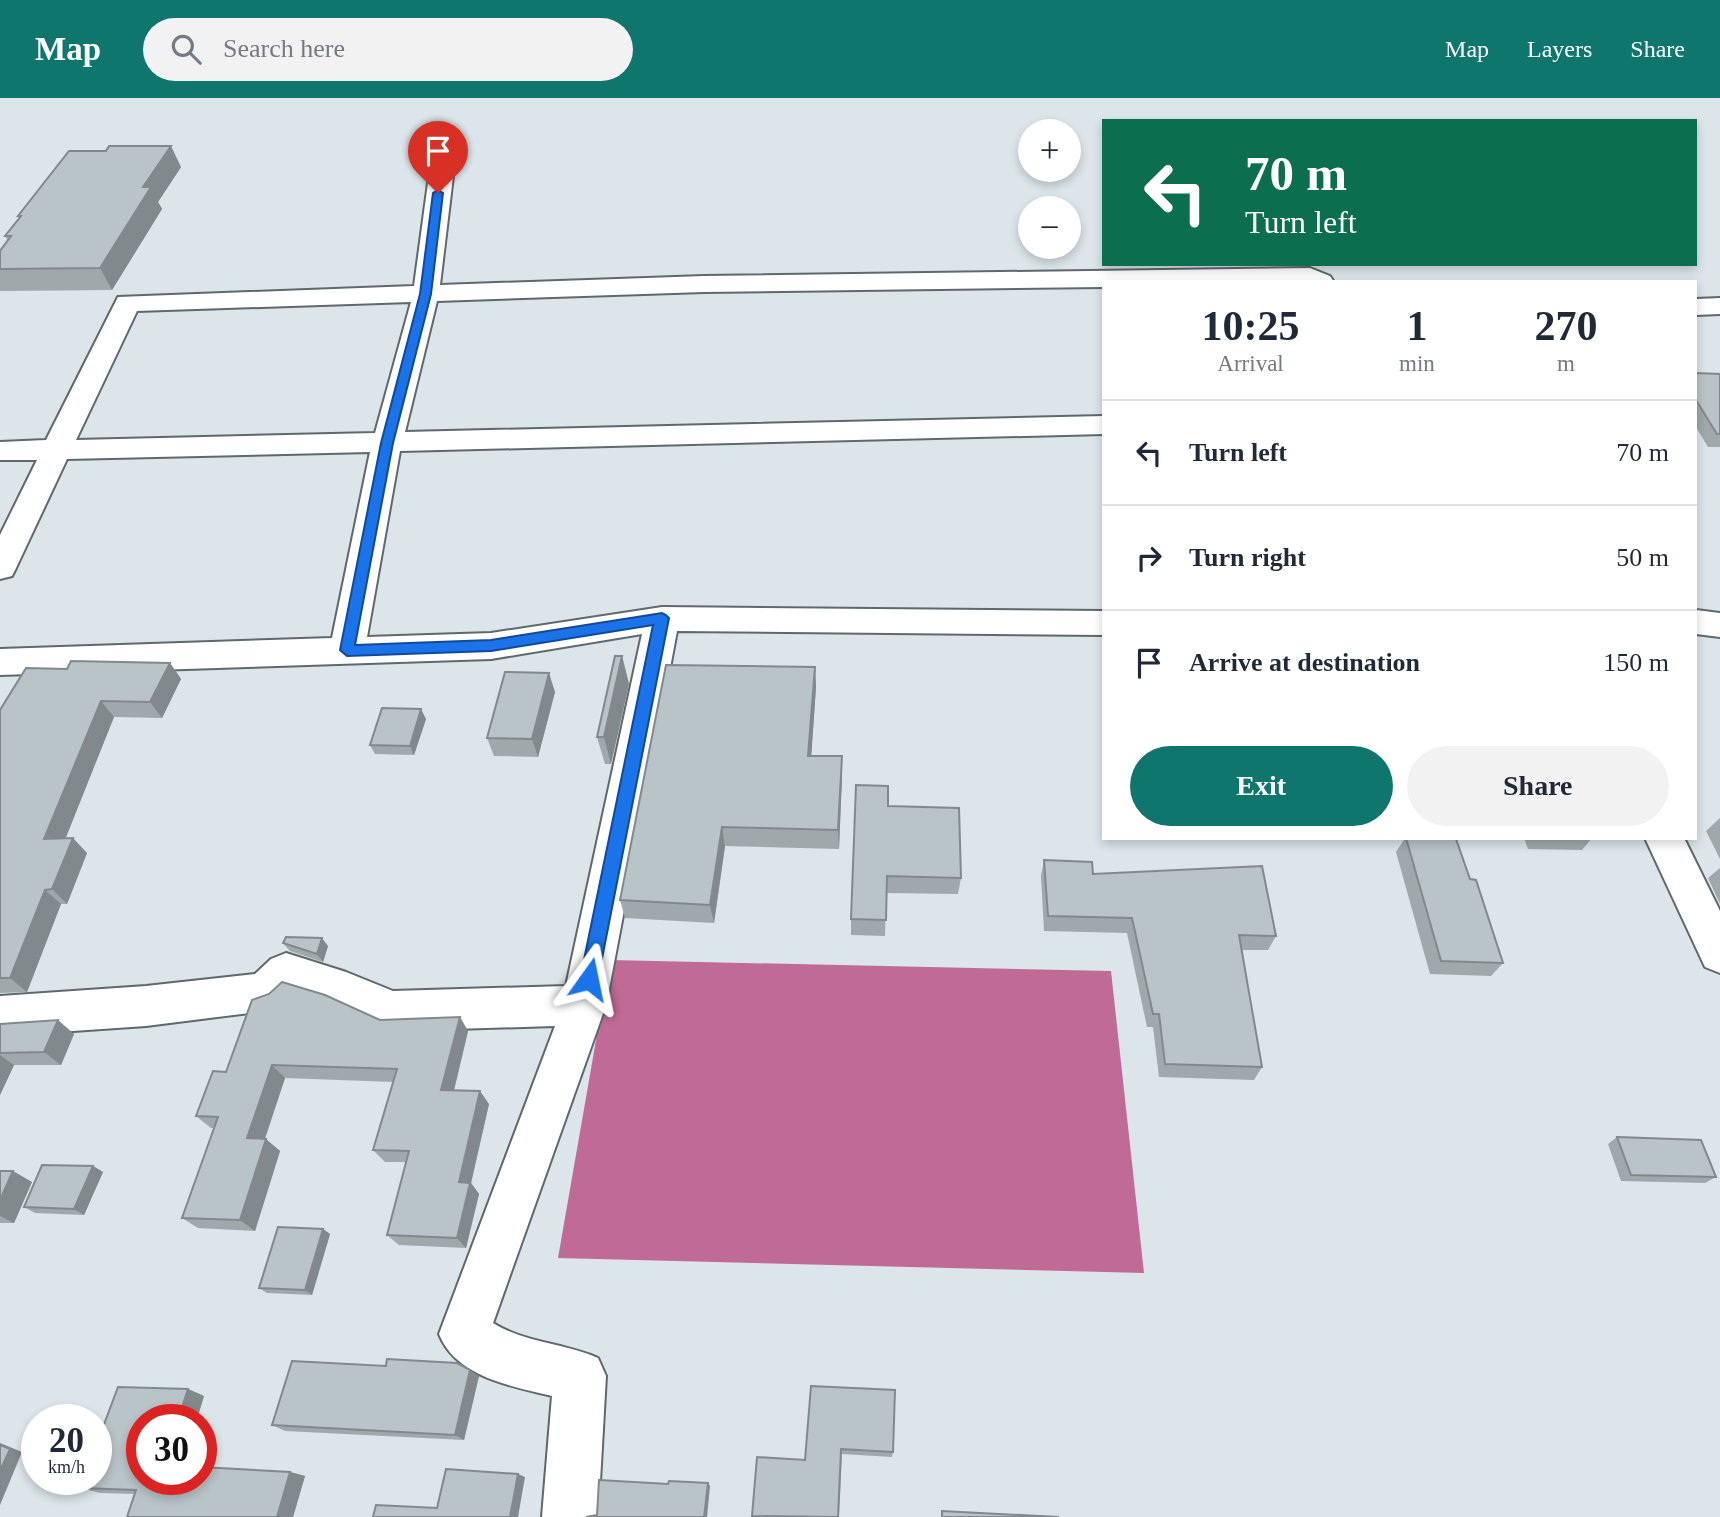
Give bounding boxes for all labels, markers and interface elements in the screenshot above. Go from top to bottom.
search box [143,18,633,81]
icon: search [167,30,205,68]
text: Map [35,31,101,67]
text: Search here [223,34,345,63]
text: Map [1445,36,1489,62]
text: Layers [1527,36,1592,62]
text: Share [1630,36,1685,62]
map controls [1018,119,1081,259]
button: + [1018,119,1081,182]
pin [408,121,468,193]
icon: arrive [419,132,457,170]
text: 70 m [1245,146,1347,201]
icon: left [1130,147,1221,238]
button: − [1018,196,1081,259]
text: Turn left [1245,204,1357,240]
text: 10:25 [1202,303,1300,349]
text: 1 [1406,303,1427,349]
text: 270 [1534,303,1597,349]
text: Arrival [1217,351,1284,376]
text: min [1399,351,1435,376]
text: m [1557,351,1575,376]
icon: left [1130,434,1168,472]
text: Turn left [1189,438,1287,467]
text: 70 m [1616,438,1669,467]
icon: right [1130,539,1168,577]
text: Turn right [1189,543,1306,572]
text: 50 m [1616,543,1669,572]
icon: arrive [1130,644,1168,682]
text: Arrive at destination [1189,648,1420,677]
text: 150 m [1603,648,1669,677]
button: Exit [1130,746,1393,826]
button: Share [1407,746,1669,826]
position arrow [552,942,626,1016]
speed limit sign: 30 [126,1404,217,1495]
text: 20 [49,1421,84,1460]
text: km/h [48,1457,85,1477]

